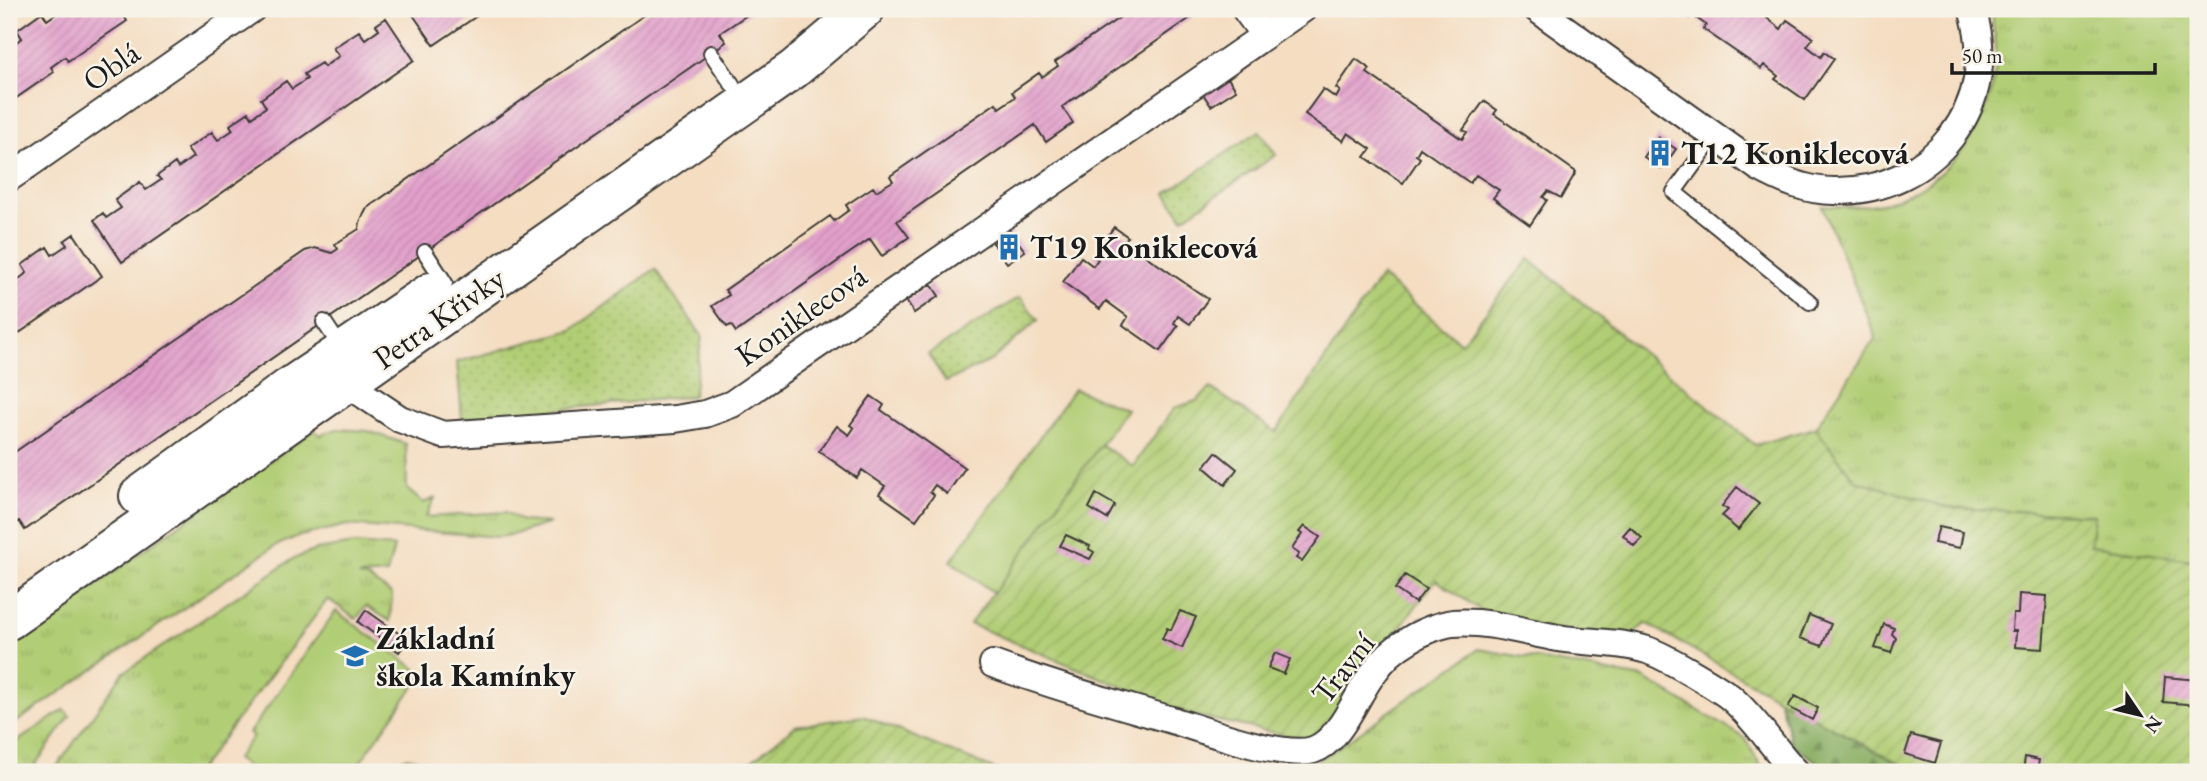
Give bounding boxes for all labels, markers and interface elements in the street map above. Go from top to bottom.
street label: Oblá [74,31,148,101]
scale bar [1952,32,2154,76]
text: 50 m [1962,42,2003,69]
place label: T12 Koniklecová [1681,132,1910,174]
building icon: T12 Koniklecová [1645,138,1675,168]
place label: T19 Koniklecová [1030,226,1259,268]
building icon: T19 Koniklecová [994,232,1024,262]
street label: Koniklecová [727,254,875,376]
street label: Petra Křivky [365,257,514,379]
place label: Základní škola Kamínky [376,617,576,696]
street label: Travní [1302,624,1384,712]
school or university icon: Základní škola Kamínky [340,641,370,671]
north arrow [2106,680,2176,750]
text: N [2139,711,2168,738]

